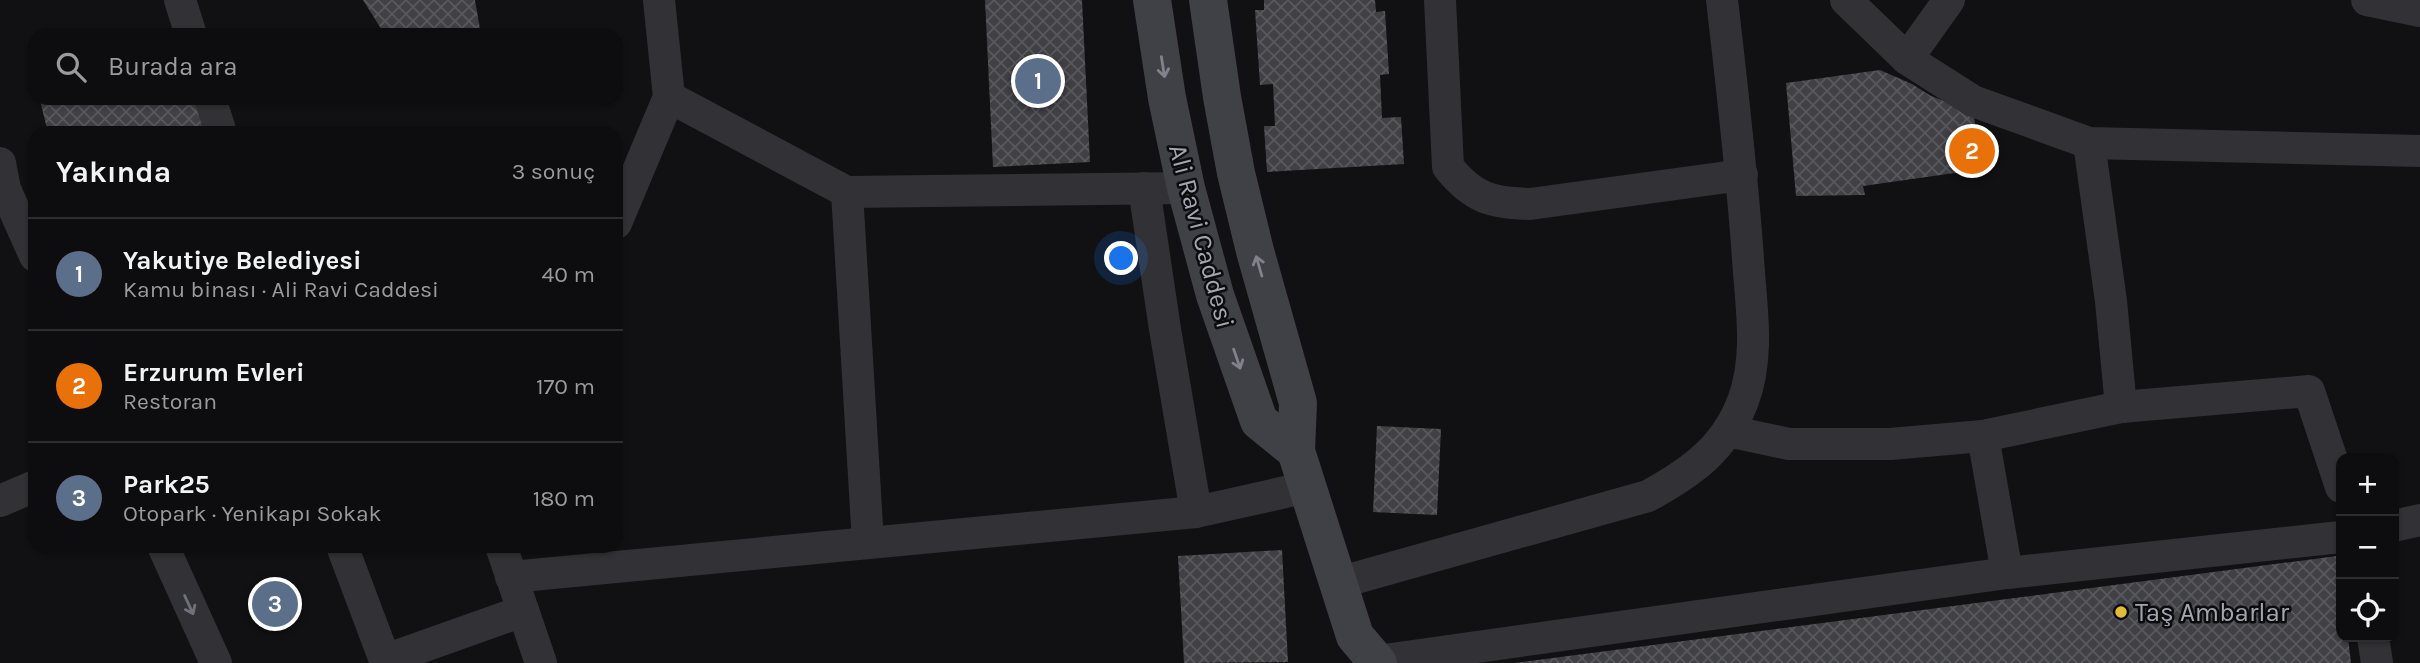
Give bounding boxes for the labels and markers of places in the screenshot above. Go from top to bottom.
pin: 1 [1015,55,1061,107]
pin: 2 [1949,125,1995,177]
pin: 3 [252,578,298,630]
place label: Taş Ambarlar [2135,597,2290,628]
marker: Taş Ambarlar [2113,604,2129,620]

